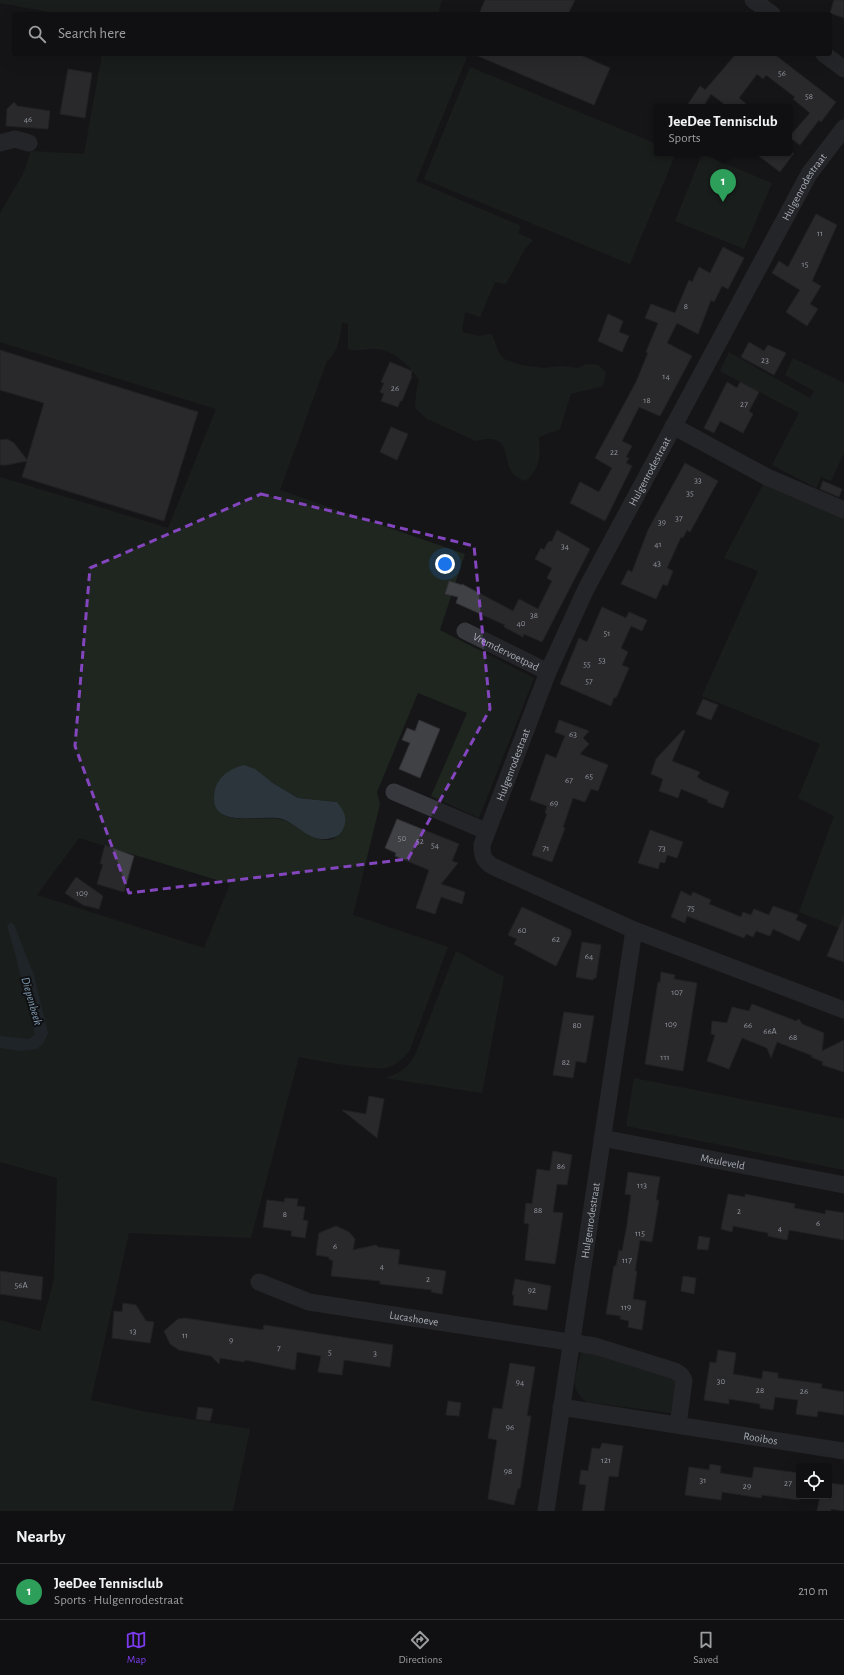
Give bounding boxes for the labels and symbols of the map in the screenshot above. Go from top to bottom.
house number: 56 [778,69,786,78]
house number: 58 [805,92,813,101]
house number: 46 [24,115,32,124]
street label: Hulgenrodestraat [780,151,829,222]
pin: 1 [710,169,736,202]
house number: 11 [817,229,823,238]
house number: 15 [802,260,809,269]
house number: 8 [684,302,688,311]
house number: 23 [761,356,769,365]
house number: 14 [662,372,670,381]
house number: 26 [391,384,399,393]
house number: 18 [643,396,651,405]
house number: 27 [740,400,748,409]
street label: Hulgenrodestraat [626,435,672,508]
house number: 22 [610,448,618,457]
house number: 33 [694,476,702,485]
house number: 35 [686,489,694,498]
house number: 37 [675,514,683,523]
house number: 39 [658,518,666,527]
house number: 41 [654,540,662,549]
house number: 34 [561,542,570,551]
your location [435,554,455,574]
house number: 43 [653,559,661,568]
house number: 38 [530,611,538,620]
house number: 40 [516,619,526,628]
house number: 51 [604,629,610,638]
street label: Vremdervoetpad [471,630,541,672]
house number: 53 [598,656,606,665]
house number: 55 [583,660,591,669]
house number: 57 [585,677,593,686]
street label: Hulgenrodestraat [494,727,532,802]
house number: 63 [569,730,577,739]
house number: 65 [585,772,593,781]
house number: 67 [565,776,573,785]
house number: 69 [550,799,558,808]
house number: 50 [398,834,407,843]
house number: 52 [416,837,424,846]
house number: 54 [431,841,440,850]
house number: 71 [543,844,549,853]
house number: 73 [658,844,666,853]
house number: 109 [76,889,88,898]
house number: 75 [687,904,695,913]
house number: 60 [518,926,527,935]
house number: 62 [552,935,560,944]
house number: 64 [585,952,594,961]
water label: Diepenbeek [18,975,45,1027]
house number: 107 [671,988,683,997]
house number: 109 [665,1020,677,1029]
house number: 80 [572,1021,582,1030]
house number: 66 [744,1021,752,1030]
house number: 66A [763,1027,777,1036]
house number: 68 [789,1033,797,1042]
house number: 111 [660,1053,670,1062]
house number: 82 [562,1058,570,1067]
street label: Meuleveld [700,1152,746,1171]
house number: 86 [557,1162,565,1171]
street label: Hulgenrodestraat [579,1181,601,1259]
house number: 113 [637,1181,647,1190]
house number: 88 [534,1206,542,1215]
house number: 2 [737,1207,741,1216]
house number: 8 [283,1210,287,1219]
house number: 6 [816,1219,820,1228]
house number: 4 [778,1224,783,1233]
house number: 115 [635,1229,645,1238]
house number: 6 [333,1242,337,1251]
house number: 117 [622,1256,632,1265]
house number: 4 [380,1262,385,1271]
house number: 2 [426,1275,430,1284]
house number: 56A [14,1281,28,1290]
house number: 92 [528,1286,536,1295]
house number: 119 [621,1303,631,1312]
street label: Lucashoeve [389,1309,439,1327]
house number: 13 [130,1327,137,1336]
house number: 11 [182,1331,188,1340]
house number: 9 [229,1336,233,1345]
house number: 7 [277,1344,281,1353]
house number: 5 [328,1348,332,1357]
house number: 3 [373,1349,377,1358]
house number: 30 [717,1377,725,1386]
house number: 94 [516,1378,525,1387]
house number: 28 [756,1386,764,1395]
house number: 26 [800,1387,808,1396]
house number: 96 [506,1423,514,1432]
street label: Rooibos [743,1430,778,1446]
house number: 121 [601,1456,611,1465]
house number: 98 [504,1467,512,1476]
house number: 31 [700,1476,706,1485]
house number: 27 [784,1479,792,1488]
house number: 29 [743,1482,751,1491]

